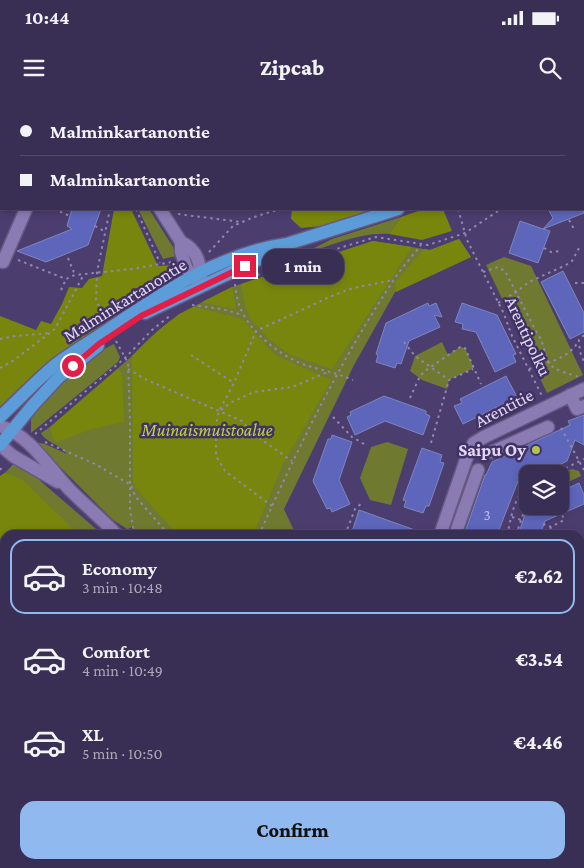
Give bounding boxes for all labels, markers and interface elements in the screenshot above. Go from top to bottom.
text: 10:44 [25,7,69,28]
icon: menu [20,54,48,82]
icon: search [536,54,564,82]
text: Zipcab [260,55,324,80]
text: Malminkartanontie [50,121,210,142]
text: Malminkartanontie [50,169,210,190]
callout: 1 min [262,248,345,284]
street label: Malminkartanontie [60,254,190,346]
route end [234,255,256,277]
text: 1 min [284,258,322,275]
street label: Arentipolku [501,293,555,379]
route start [62,355,84,377]
street label: Arentitie [471,385,537,431]
park label: Muinaismuistoalue [140,420,273,440]
place label: Saipu Oy [458,440,526,460]
marker: Saipu Oy [530,444,542,456]
map controls [519,465,569,515]
button: layers [519,465,569,515]
house number: 3 [483,507,491,523]
icon: car [22,554,67,599]
text: Economy [82,558,157,579]
text: €2.62 [515,566,563,587]
text: 3 min · 10:48 [82,579,163,596]
icon: car [22,637,67,682]
text: Comfort [82,641,150,662]
text: €3.54 [515,649,563,670]
text: 4 min · 10:49 [82,662,163,679]
icon: car [22,720,67,765]
text: XL [82,724,104,745]
text: €4.46 [514,732,563,753]
text: 5 min · 10:50 [82,745,163,762]
button: Confirm [20,801,565,859]

